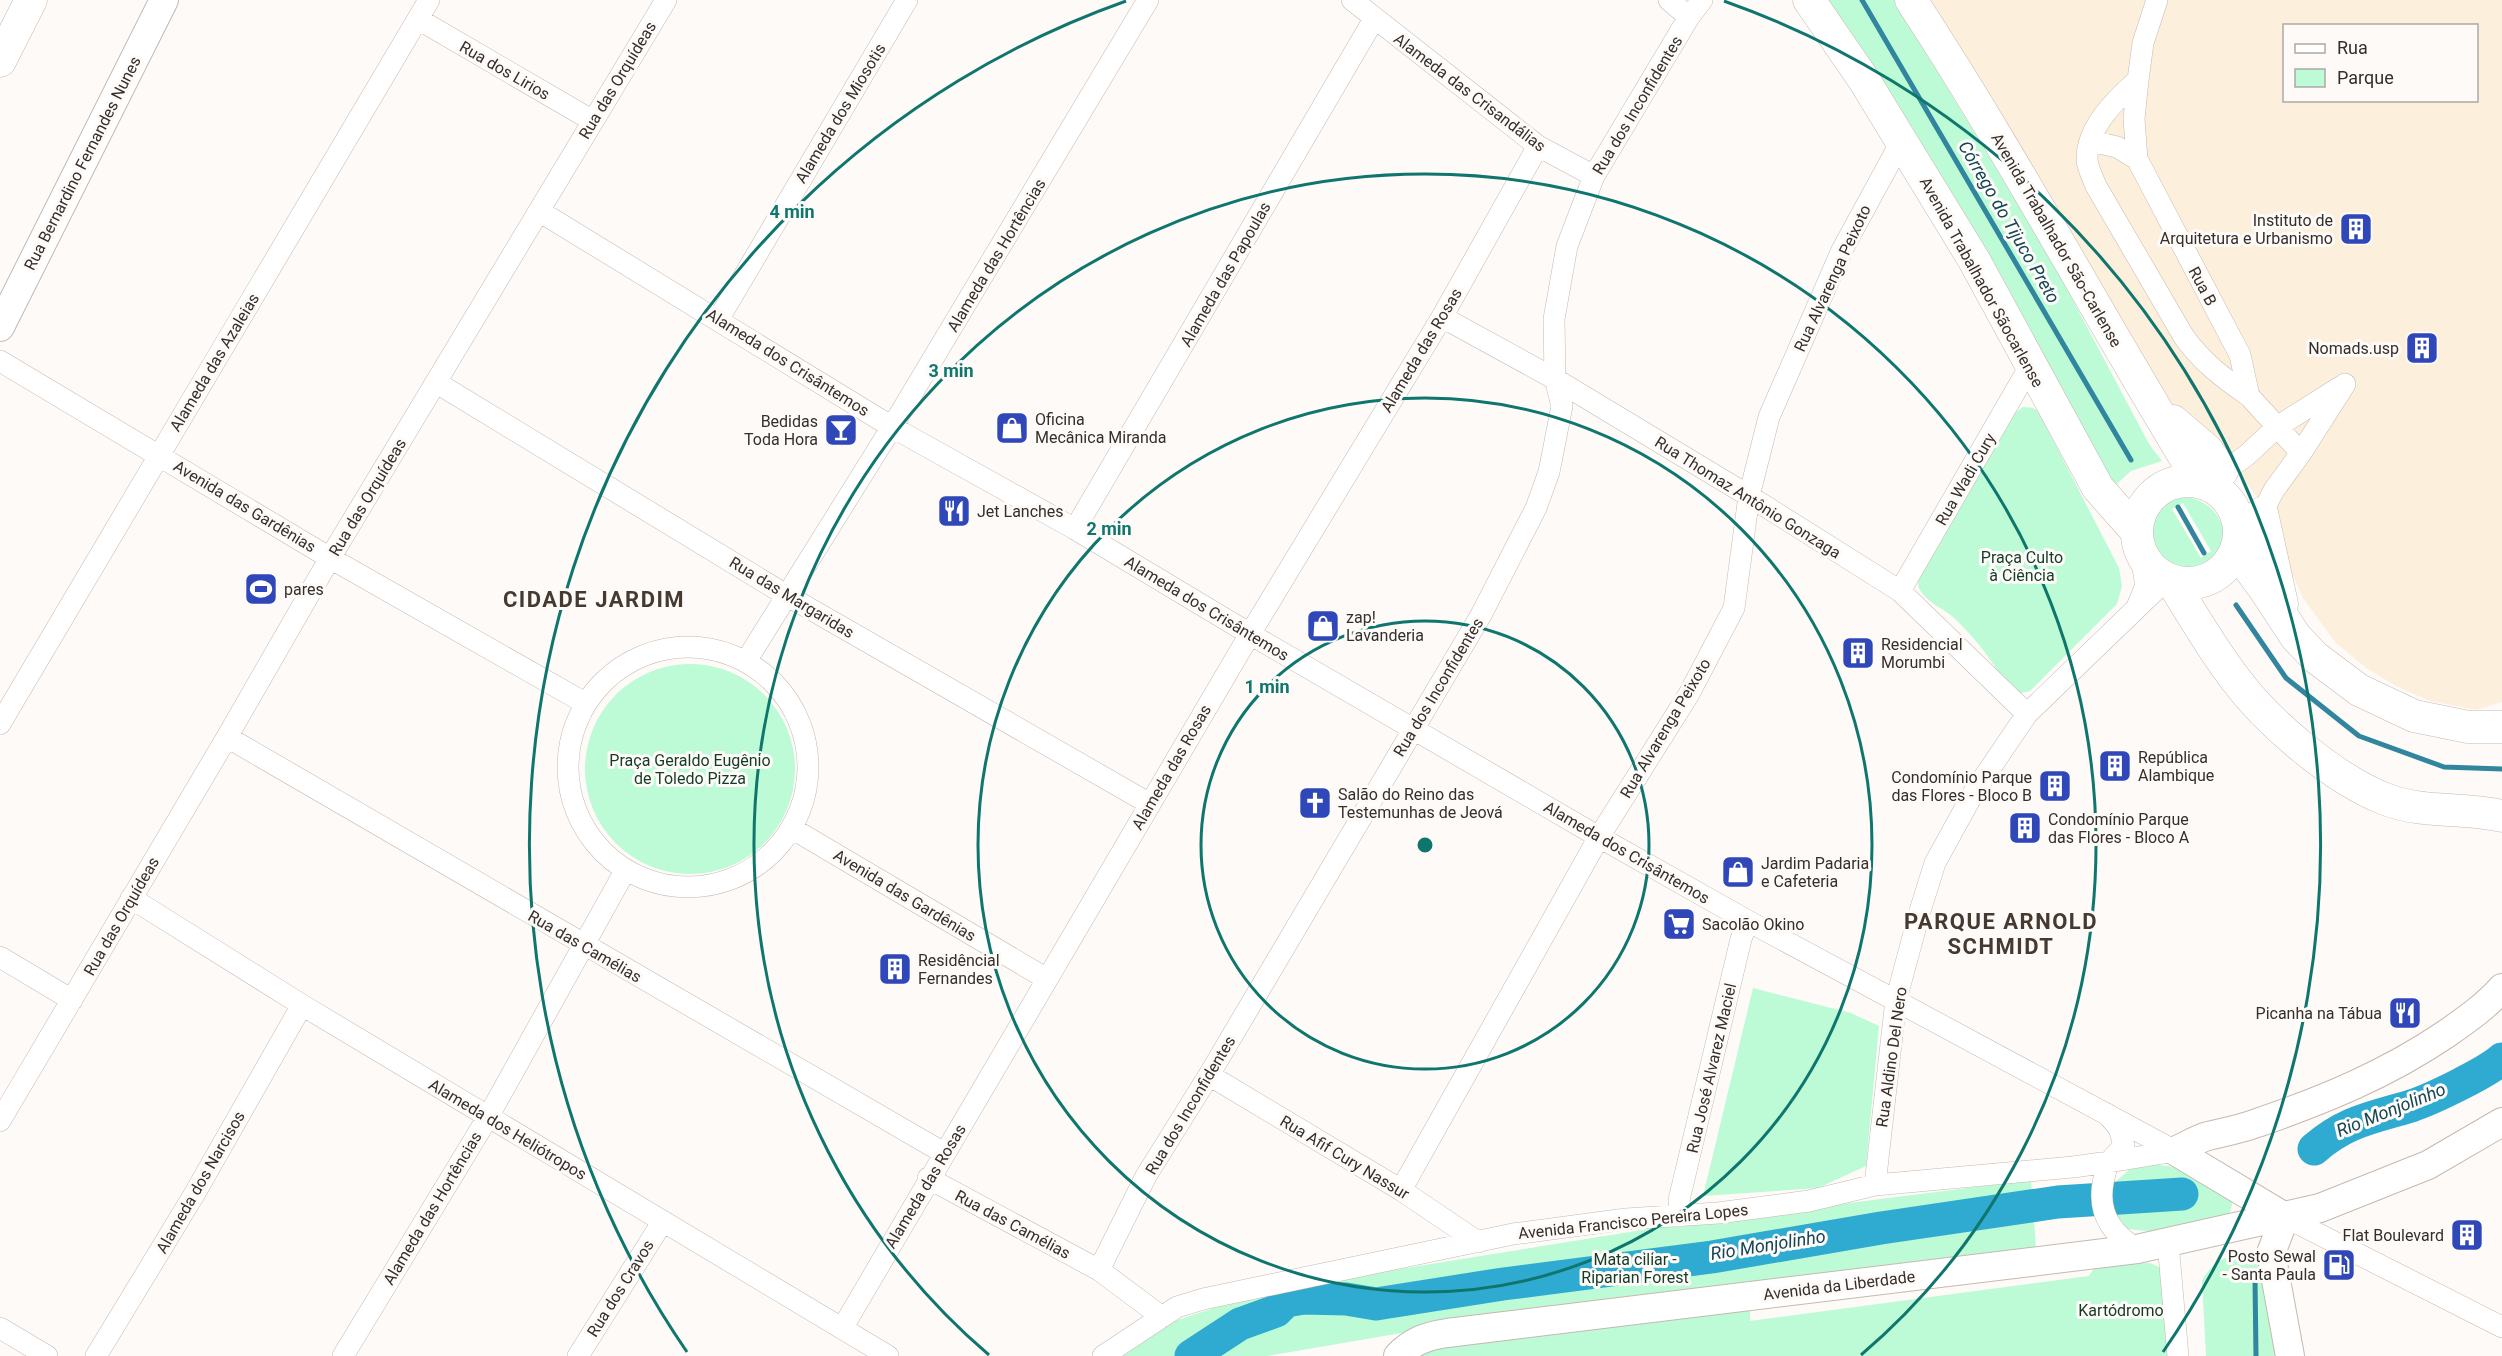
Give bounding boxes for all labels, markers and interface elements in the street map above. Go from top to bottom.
street label: Rua das Orquídeas [575,18,660,143]
legend [2283,24,2478,102]
street label: Alameda das Crisandálias [1390,29,1549,156]
street label: Rua dos Inconfidentes [1588,32,1686,178]
street label: Rua dos Lirios [456,37,553,104]
text: Rua [2337,37,2368,58]
street label: Alameda dos Miosotis [791,40,890,186]
street label: Rua Bernardino Fernandes Nunes [20,53,145,273]
text: Parque [2337,67,2394,88]
street label: Avenida Trabalhador São-Carlense [1987,130,2126,351]
water label: Córrego do Tijuco Preto [1954,137,2064,307]
street label: Avenida Trabalhador Sãocarlense [1916,174,2047,391]
street label: Alameda das Hortências [943,175,1050,335]
street label: Alameda das Papoulas [1176,199,1275,350]
text: 4 min [769,201,815,222]
street label: Rua Alvarenga Peixoto [1790,202,1875,355]
place label: Instituto de Arquitetura e Urbanismo [2160,211,2333,248]
building icon: Instituto de Arquitetura e Urbanismo [2338,211,2374,247]
street label: Rua B [2184,264,2221,309]
street label: Alameda das Rosas [1377,285,1466,416]
street label: Alameda das Azaleias [166,290,263,435]
street label: Alameda dos Crisântemos [703,304,873,420]
building icon: Nomads.usp [2404,330,2440,366]
place label: Nomads.usp [2308,339,2399,358]
text: 3 min [928,360,974,381]
shop icon: Oficina Mecânica Miranda [994,410,1030,446]
place label: Oficina Mecânica Miranda [1035,410,1167,447]
place label: Bedidas Toda Hora [744,412,818,449]
bar icon: Bedidas Toda Hora [823,412,859,448]
street label: Rua Wadi Cury [1931,429,2000,529]
street label: Rua Thomaz Antônio Gonzaga [1651,432,1844,563]
street label: Rua das Orquídeas [325,435,410,560]
street label: Avenida das Gardênias [170,456,319,556]
restaurant icon: Jet Lanches [936,493,972,529]
place label: Jet Lanches [977,502,1064,521]
text: 2 min [1086,518,1132,539]
park label: Praça Culto à Ciência [1981,548,2063,585]
street label: Alameda dos Crisântemos [1121,552,1292,665]
street label: Rua das Margaridas [726,553,858,642]
sports icon: pares [243,571,279,607]
place label: pares [284,580,324,599]
district label: CIDADE JARDIM [503,587,685,612]
shop icon: zap! Lavanderia [1305,608,1341,644]
place label: zap! Lavanderia [1346,608,1424,645]
street label: Rua dos Inconfidentes [1389,614,1487,760]
building icon: Residencial Morumbi [1840,635,1876,671]
place label: Residencial Morumbi [1881,635,1963,672]
street label: Rua Alvarenga Peixoto [1616,655,1715,802]
text: 1 min [1244,676,1290,697]
street label: Alameda das Rosas [1128,701,1215,833]
building icon: República Alambique [2097,748,2133,784]
place label: República Alambique [2138,748,2214,785]
park label: Praça Geraldo Eugênio de Toledo Pizza [609,751,771,788]
place label: Condomínio Parque das Flores - Bloco B [1891,768,2032,805]
building icon: Condomínio Parque das Flores - Bloco B [2037,768,2073,804]
church icon: Salão do Reino das Testemunhas de Jeová [1297,785,1333,821]
place label: Salão do Reino das Testemunhas de Jeová [1338,785,1503,822]
street label: Alameda dos Crisântemos [1540,797,1713,908]
building icon: Condomínio Parque das Flores - Bloco A [2007,810,2043,846]
place label: Condomínio Parque das Flores - Bloco A [2048,810,2190,847]
centre of rings [1415,835,1435,855]
street label: Avenida das Gardênias [830,845,979,945]
street label: Rua das Orquídeas [80,854,163,979]
shop icon: Jardim Padaria e Cafeteria [1720,854,1756,890]
place label: Jardim Padaria e Cafeteria [1761,854,1869,891]
street label: Rua das Camélias [525,906,645,987]
supermarket icon: Sacolão Okino [1661,906,1697,942]
district label: PARQUE ARNOLD SCHMIDT [1904,909,2098,959]
place label: Sacolão Okino [1702,915,1804,934]
building icon: Residêncial Fernandes [877,951,913,987]
place label: Residêncial Fernandes [918,951,1000,988]
street label: Rua José Alvarez Maciel [1683,981,1740,1155]
street label: Rua Aldino Del Nero [1872,986,1911,1129]
restaurant icon: Picanha na Tábua [2387,995,2423,1031]
place label: Picanha na Tábua [2256,1004,2382,1023]
street label: Rua dos Inconfidentes [1141,1032,1239,1178]
street label: Alameda dos Heliótropos [426,1075,590,1184]
water label: Rio Monjolinho [2333,1078,2449,1141]
street label: Alameda dos Narcisos [152,1108,249,1257]
street label: Rua Afif Cury Nassur [1277,1111,1413,1204]
street label: Alameda das Rosas [881,1121,970,1252]
street label: Alameda das Hortências [379,1128,486,1288]
street label: Rua das Camélias [952,1186,1074,1263]
street label: Avenida Francisco Pereira Lopes [1517,1200,1749,1243]
building icon: Flat Boulevard [2449,1217,2485,1253]
water label: Rio Monjolinho [1709,1225,1827,1264]
place label: Flat Boulevard [2343,1226,2444,1245]
street label: Rua dos Cravos [583,1236,658,1340]
place label: Posto Sewal - Santa Paula [2223,1247,2316,1284]
fuel station icon: Posto Sewal - Santa Paula [2321,1247,2357,1283]
park label: Mata ciliar - Riparian Forest [1581,1250,1689,1287]
street label: Avenida da Liberdade [1762,1267,1916,1304]
park label: Kartódromo [2078,1301,2164,1320]

